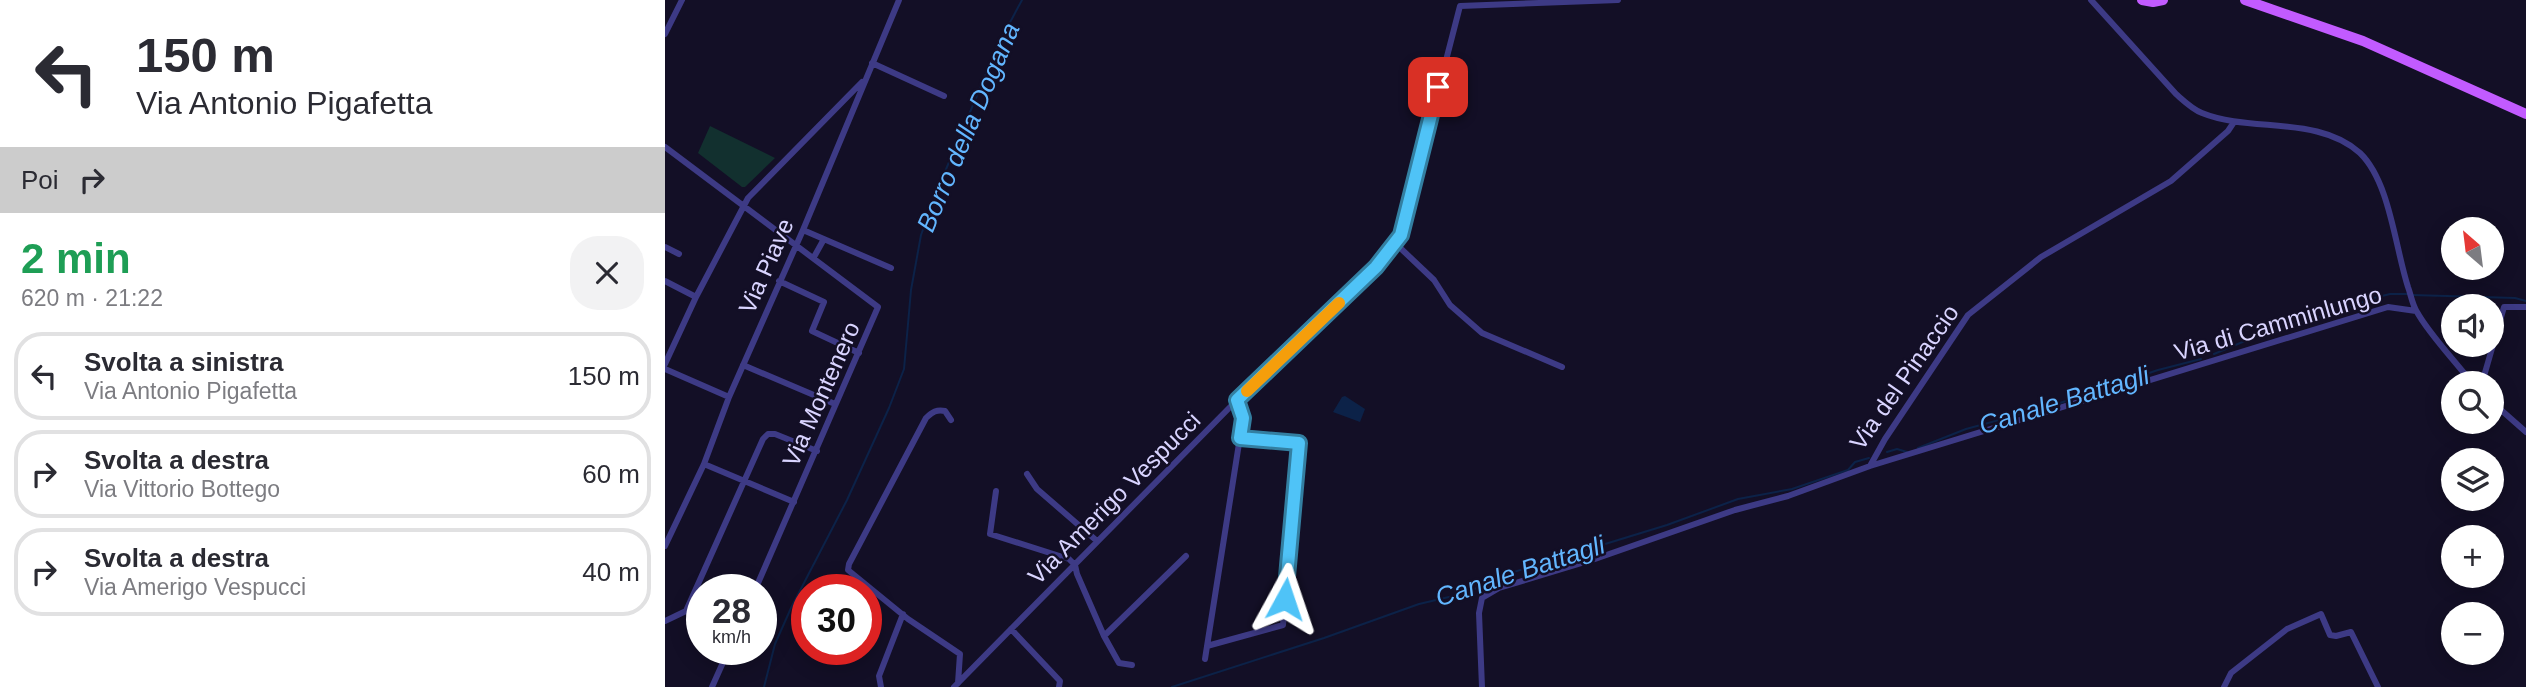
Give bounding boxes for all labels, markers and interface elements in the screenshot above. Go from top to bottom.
water label: Borro della Dogana [910,18,1026,236]
icon: left [21,28,112,119]
text: 150 m [136,28,275,82]
pin [1408,57,1468,117]
icon: arrive [1419,68,1457,106]
text: Via Antonio Pigafetta [136,85,433,121]
icon: right [73,161,111,199]
text: Poi [21,165,59,195]
street label: Via Piave [733,214,799,318]
north arrow [2441,217,2504,280]
map controls [2441,217,2504,665]
text: 2 min [21,235,131,282]
button: close [570,236,644,310]
street label: Via di Camminlungo [2171,280,2385,366]
text: 620 m · 21:22 [21,285,163,311]
button: sound [2441,294,2504,357]
street label: Via del Pinaccio [1844,299,1964,455]
street label: Via Montenero [777,317,865,471]
text: Svolta a sinistra [84,347,283,377]
icon: left [25,357,63,395]
water label: Canale Battagli [1975,360,2154,440]
text: 150 m [568,361,640,391]
button: search [2441,371,2504,434]
text: Via Antonio Pigafetta [84,378,297,404]
street label: Via Amerigo Vespucci [1023,407,1205,589]
text: Svolta a destra [84,445,269,475]
button: layers [2441,448,2504,511]
icon: right [25,455,63,493]
text: 60 m [582,459,640,489]
text: Via Vittorio Bottego [84,476,280,502]
button: + [2441,525,2504,588]
water label: Canale Battagli [1432,529,1610,613]
text: Svolta a destra [84,543,269,573]
icon: right [25,553,63,591]
text: 40 m [582,557,640,587]
position arrow [1248,562,1322,636]
text: Via Amerigo Vespucci [84,574,306,600]
speed limit sign: 30 [791,574,882,665]
text: 28 [712,591,751,630]
button: − [2441,602,2504,665]
text: km/h [712,627,751,647]

